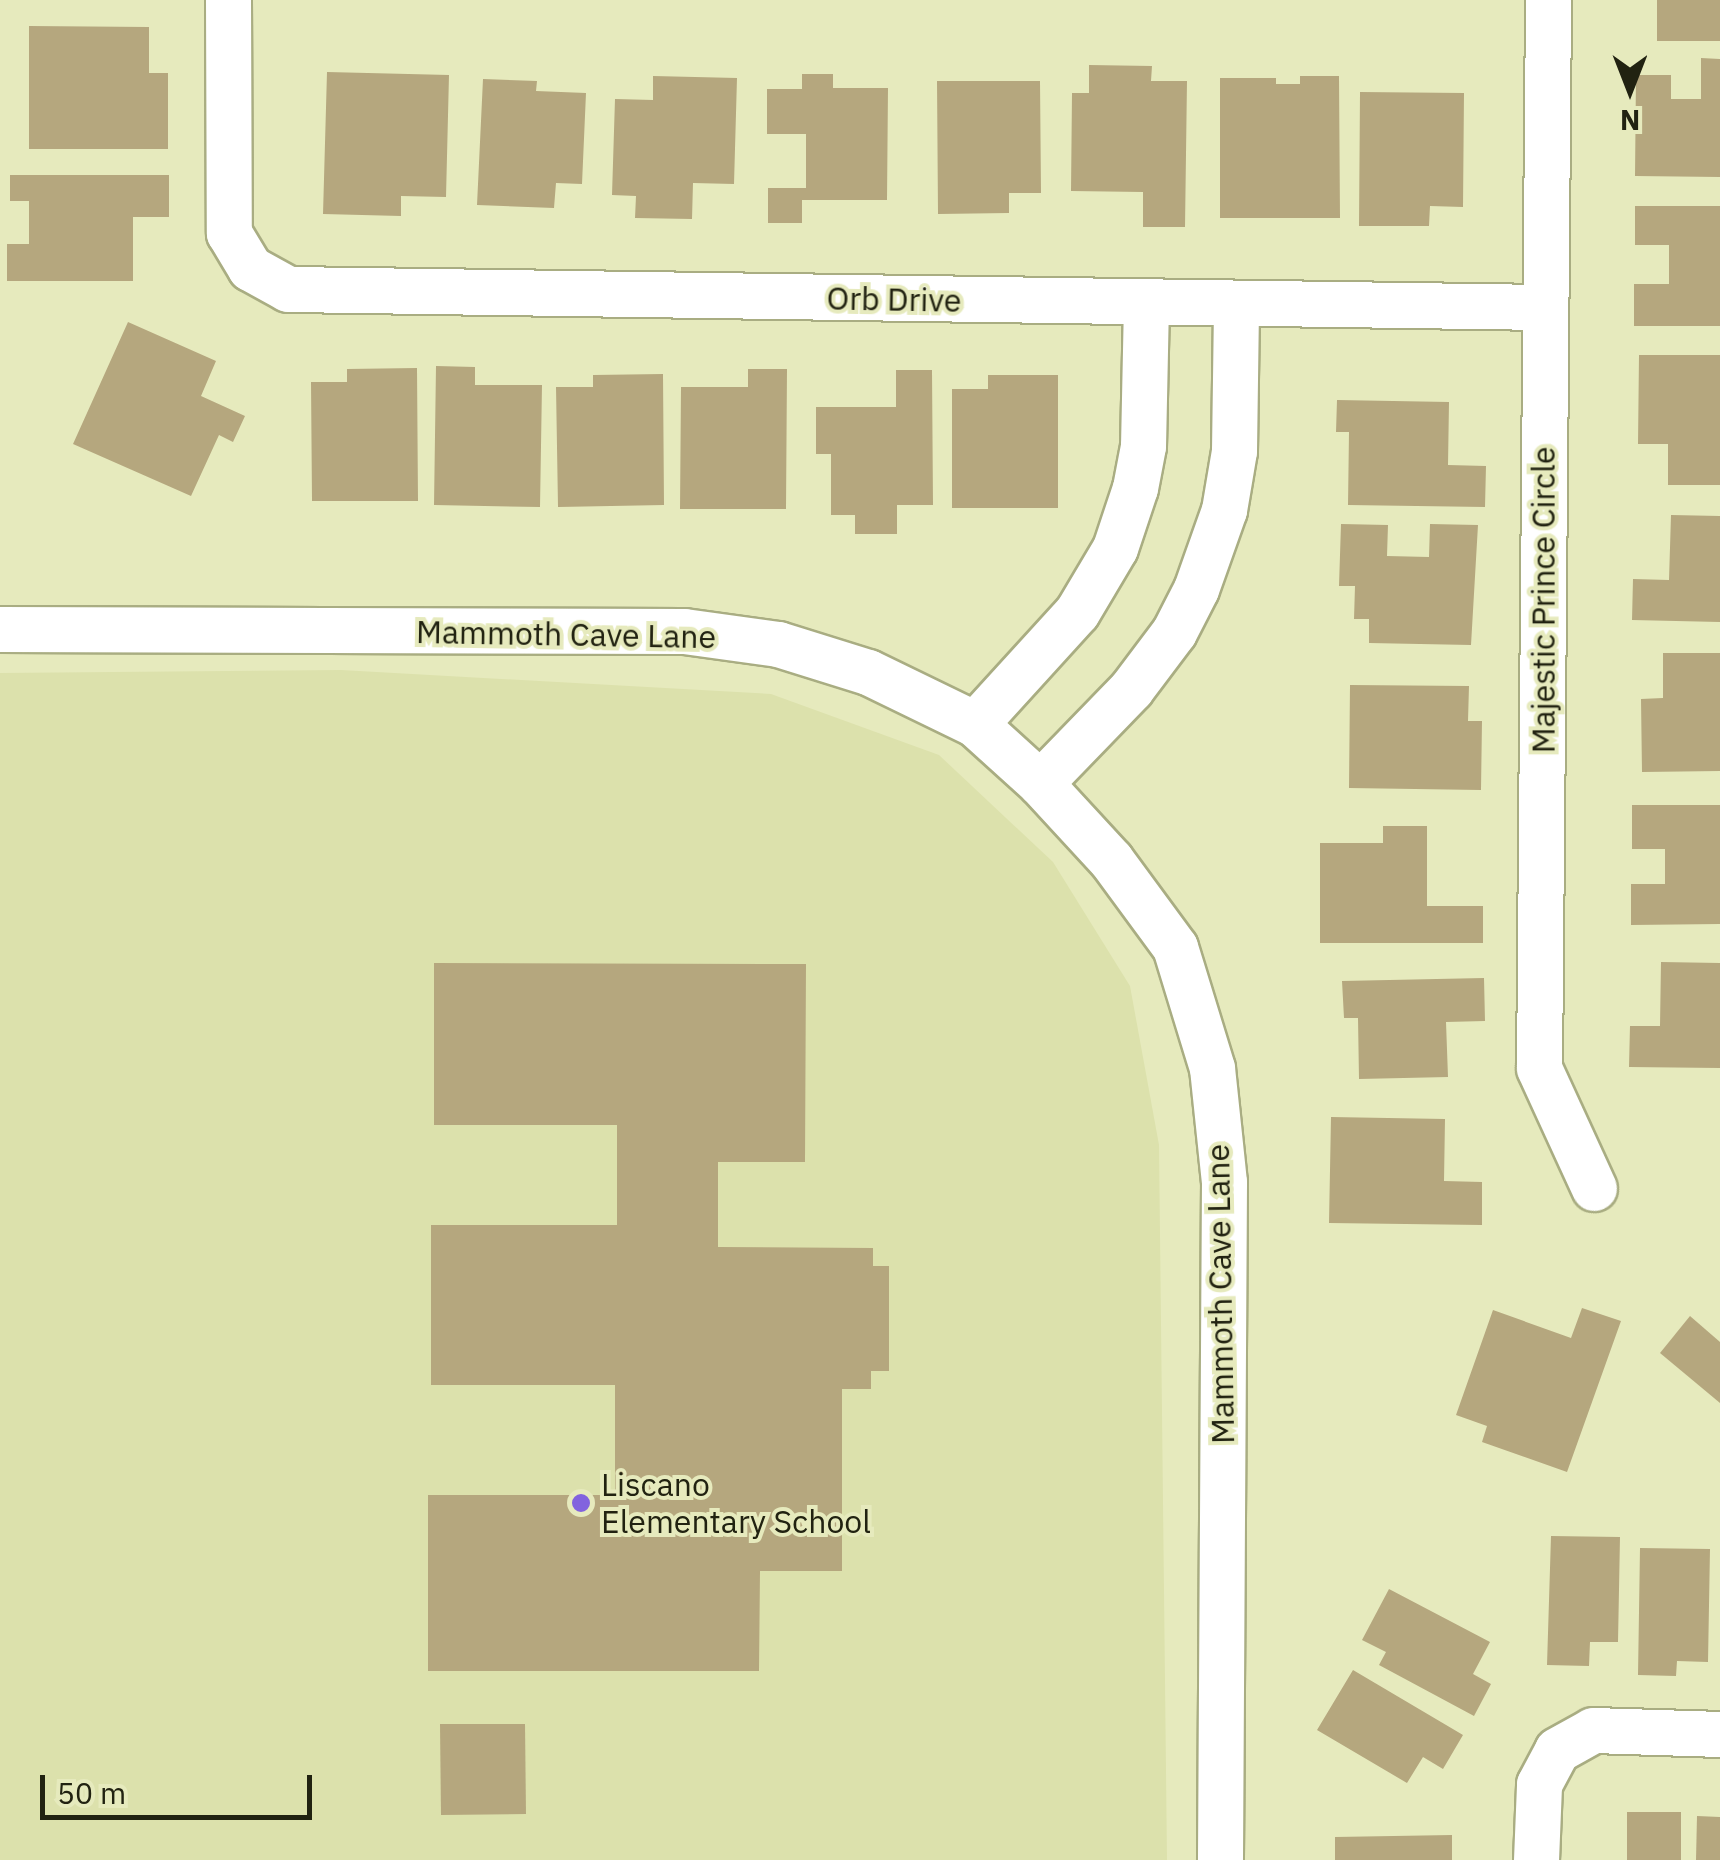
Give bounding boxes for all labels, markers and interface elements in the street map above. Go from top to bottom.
north arrow [1580,40,1680,140]
text: N [1620,102,1640,139]
street label: Orb Drive [826,279,962,319]
street label: Majestic Prince Circle [1524,447,1562,753]
street label: Mammoth Cave Lane [416,612,716,656]
street label: Mammoth Cave Lane [1198,1144,1242,1444]
place label: Liscano Elementary School [601,1466,871,1541]
marker: Liscano Elementary School [570,1492,592,1514]
scale bar [45,1755,318,1817]
text: 50 m [57,1773,126,1812]

